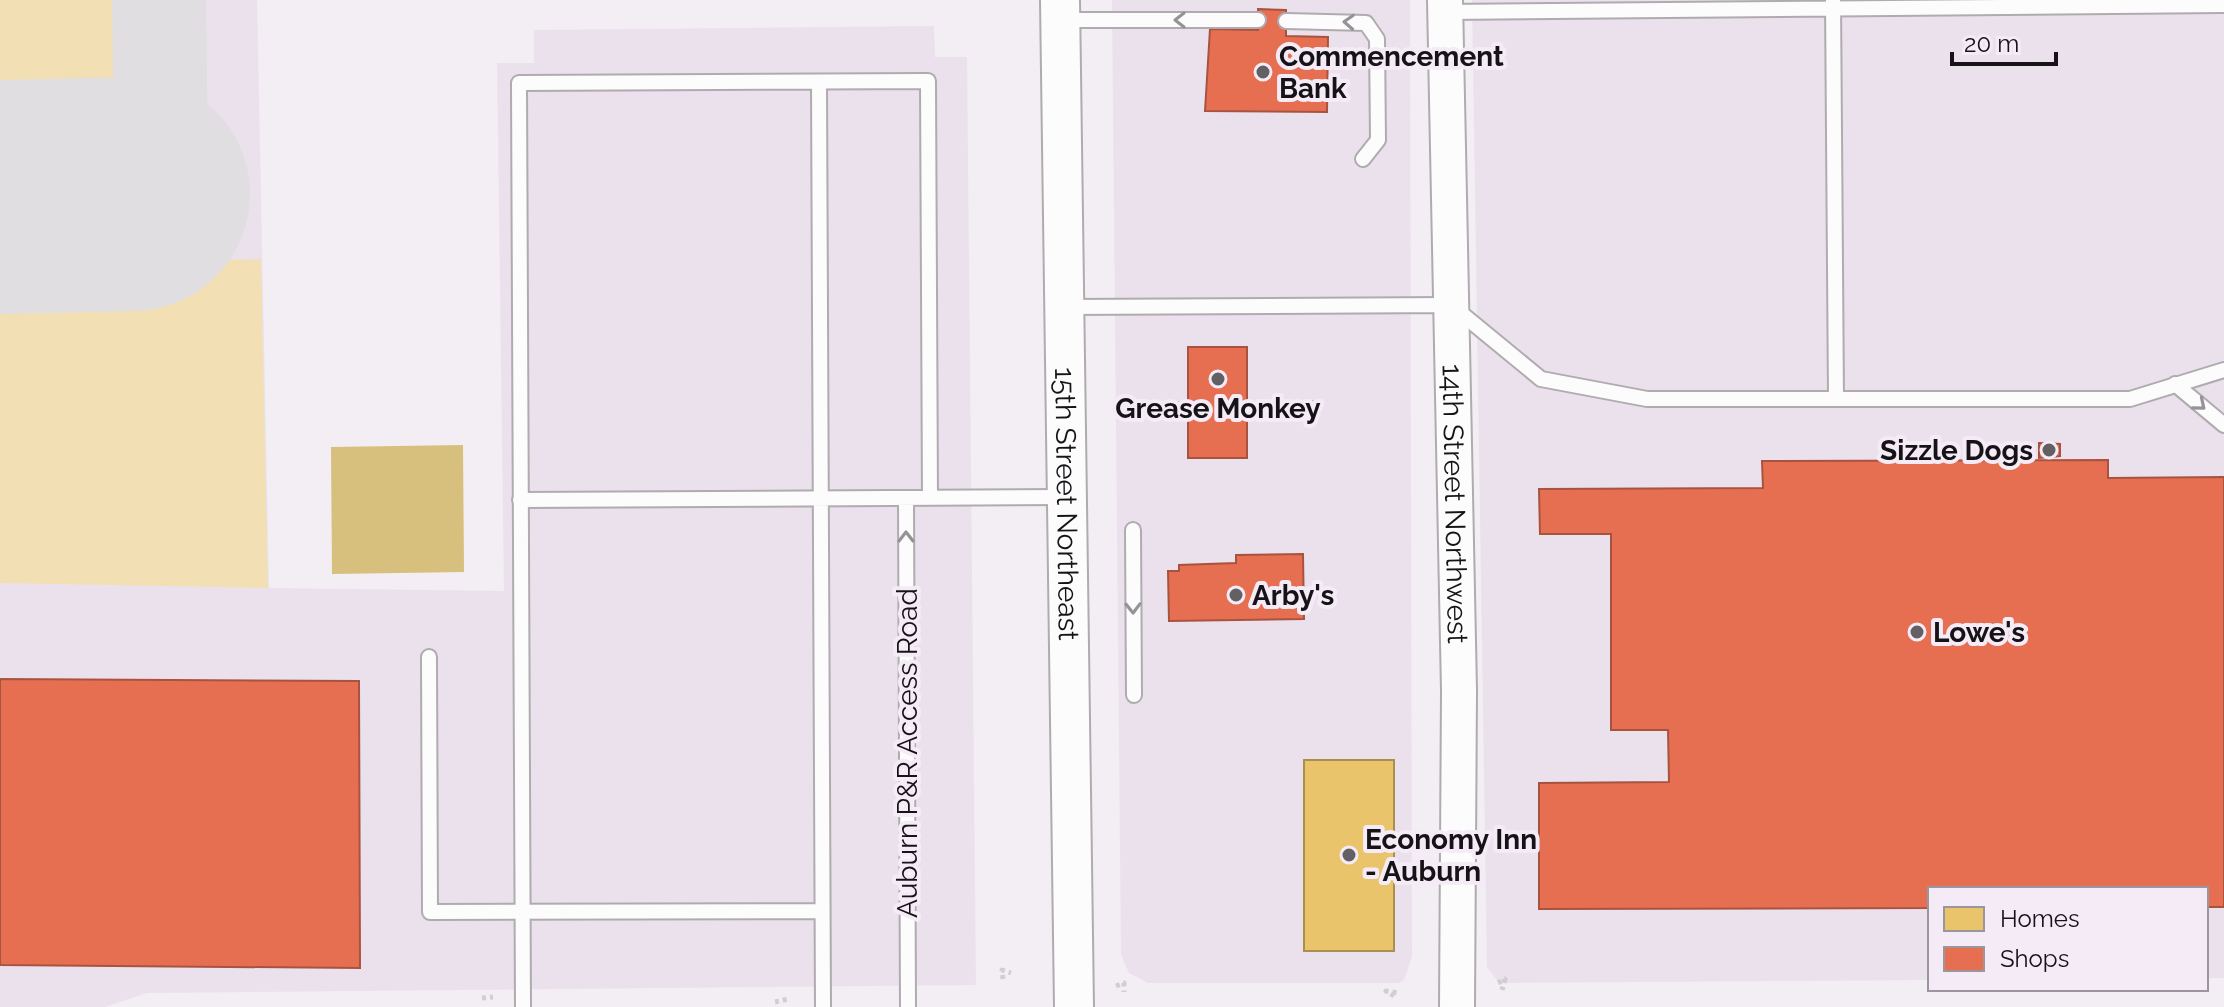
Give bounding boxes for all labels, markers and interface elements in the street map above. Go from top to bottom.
one-way arrow [1173,11,1186,29]
one-way arrow [1342,14,1355,31]
scale bar [1952,16,2056,66]
text: 20 m [1964,29,2019,58]
place label: Commencement Bank [1279,40,1504,105]
marker: Commencement Bank [1254,63,1272,81]
street label: 14th Street Northwest [1435,364,1474,645]
street label: 15th Street Northeast [1048,367,1085,641]
marker: Grease Monkey [1209,370,1227,388]
place label: Grease Monkey [1115,392,1321,425]
one-way arrow [2190,395,2205,410]
place label: Sizzle Dogs [1880,434,2033,467]
marker: Sizzle Dogs [2040,441,2058,459]
one-way arrow [897,530,915,543]
place label: Arby's [1252,579,1334,612]
marker: Arby's [1227,586,1245,604]
street label: Auburn P&R Access Road [891,588,924,918]
one-way arrow [1125,602,1142,615]
place label: Lowe's [1933,616,2025,649]
marker: Lowe's [1908,623,1926,641]
place label: Economy Inn - Auburn [1365,823,1537,888]
marker: Economy Inn - Auburn [1340,846,1358,864]
legend [1928,887,2208,991]
text: Homes [2000,904,2080,933]
text: Shops [2000,944,2069,973]

